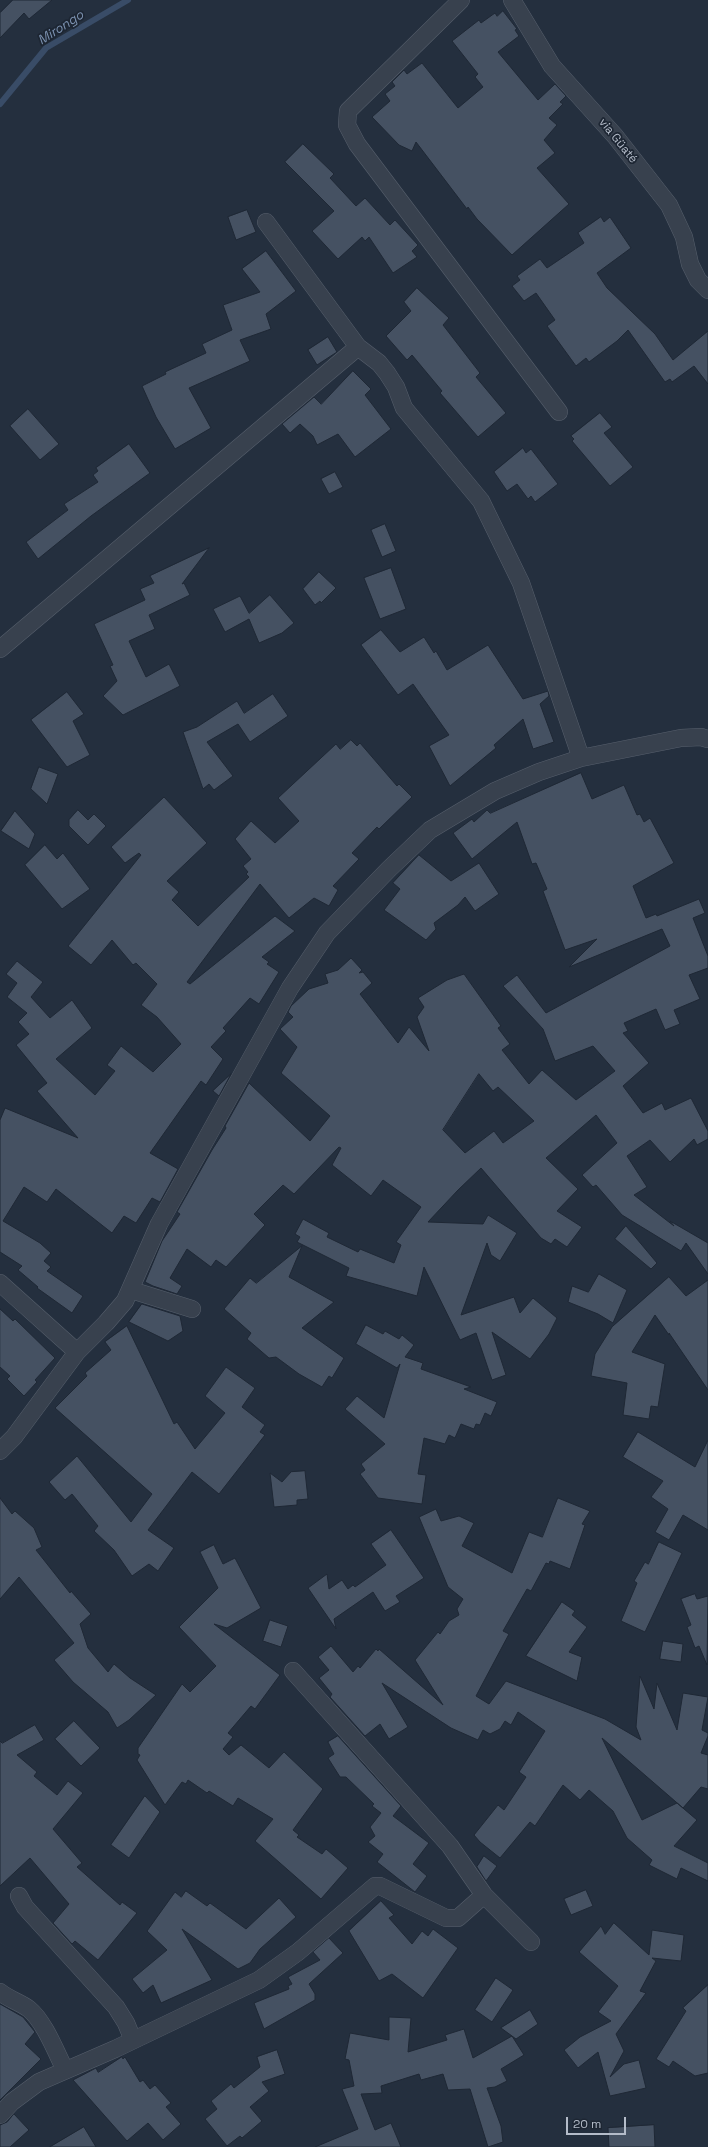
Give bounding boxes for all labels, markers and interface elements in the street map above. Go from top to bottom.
water label: Mirongo [35,7,87,49]
street label: via Güaté [596,116,640,166]
scale bar [568,2109,628,2135]
text: 20 m [573,2116,601,2132]

